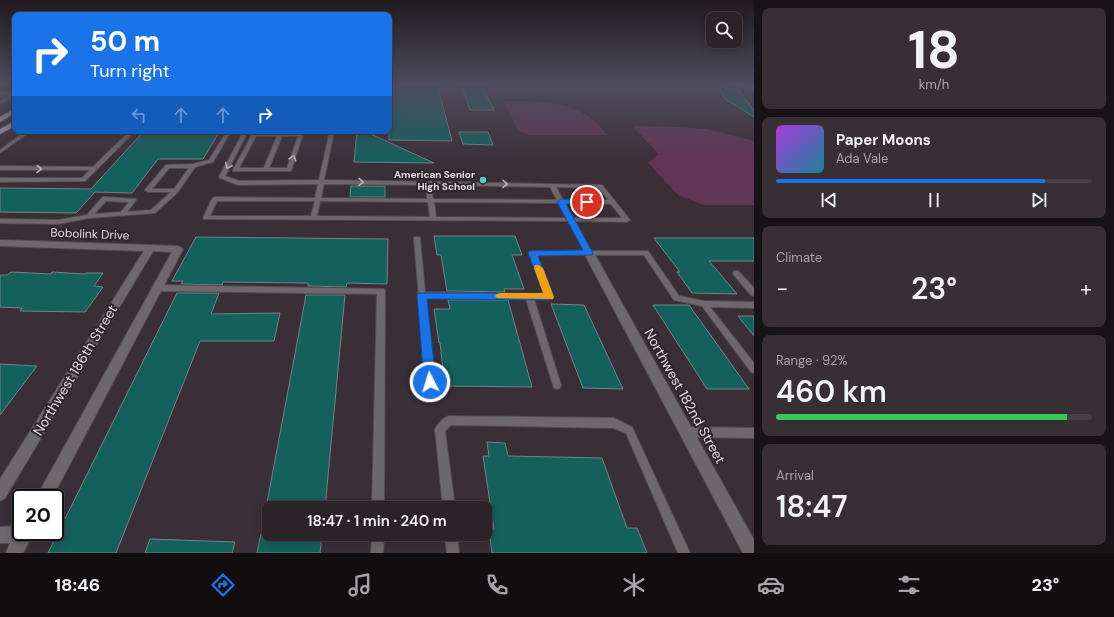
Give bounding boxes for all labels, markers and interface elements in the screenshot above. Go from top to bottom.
map controls [706,12,742,48]
button: search [706,12,742,48]
text: 18 [908,16,960,84]
text: 50 m [90,23,160,60]
icon: right [24,28,76,80]
text: Turn right [90,59,170,83]
text: km/h [919,76,949,93]
icon: left [128,104,150,126]
icon: ahead [170,104,192,126]
icon: ahead [212,104,234,126]
icon: right [254,104,276,126]
text: Paper Moons [836,130,931,150]
text: Ada Vale [836,150,888,167]
one-way arrow [288,155,297,162]
one-way arrow [225,161,233,169]
one-way arrow [36,165,42,173]
place label: American Senior High School [394,168,475,193]
marker: American Senior High School [478,175,488,185]
one-way arrow [358,178,364,186]
one-way arrow [502,180,508,188]
pin [570,185,604,219]
icon: previous [818,189,840,211]
icon: pause [923,189,945,211]
icon: next [1028,189,1050,211]
icon: arrive [576,191,598,213]
street label: Bobolink Drive [50,225,130,243]
text: Climate [776,249,822,266]
text: 23° [911,269,957,308]
text: − [776,274,788,303]
text: + [1080,274,1092,303]
street label: Northwest 186th Street [29,301,121,439]
street label: Northwest 182nd Street [640,325,730,467]
text: Range · 92% [776,352,848,369]
position arrow [409,361,451,403]
text: 460 km [776,372,887,411]
text: Arrival [776,467,814,484]
text: 18:47 [776,487,848,526]
speed limit sign: 20 [12,489,64,541]
text: 18:47 · 1 min · 240 m [307,511,447,531]
icon: directions [209,571,237,599]
icon: music [346,571,374,599]
icon: phone [483,571,511,599]
icon: climate [620,571,648,599]
icon: car [757,571,785,599]
icon: filters [895,571,923,599]
text: 18:46 [55,573,100,597]
text: 23° [1032,573,1059,597]

